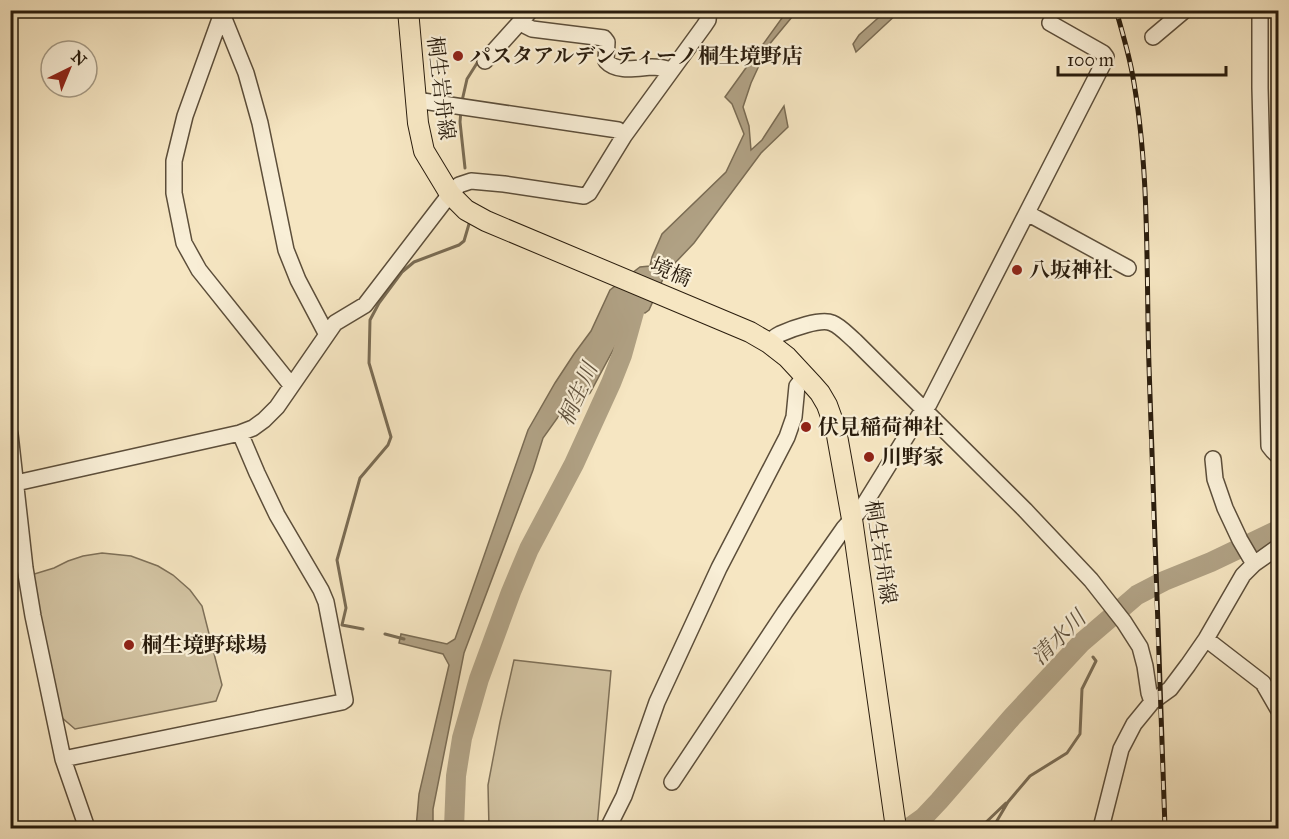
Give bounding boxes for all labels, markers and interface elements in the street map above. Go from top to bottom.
street label: 桐生岩舟線 [422,34,460,142]
north arrow [39,39,99,99]
scale bar [1058,39,1226,77]
place label: パスタアルデンティーノ桐生境野店 [470,43,803,69]
text: N [67,47,91,70]
marker: パスタアルデンティーノ桐生境野店 [451,49,465,63]
text: 100 m [1067,49,1114,71]
street label: 境橋 [647,252,695,292]
place label: 八坂神社 [1029,257,1113,283]
marker: 八坂神社 [1010,263,1024,277]
water label: 桐生川 [552,357,604,430]
place label: 伏見稲荷神社 [818,414,944,440]
marker: 伏見稲荷神社 [799,420,813,434]
place label: 川野家 [881,444,944,470]
marker: 川野家 [862,450,876,464]
street label: 桐生岩舟線 [860,498,902,606]
water label: 清水川 [1025,603,1093,670]
place label: 桐生境野球場 [141,632,267,658]
marker: 桐生境野球場 [122,638,136,652]

